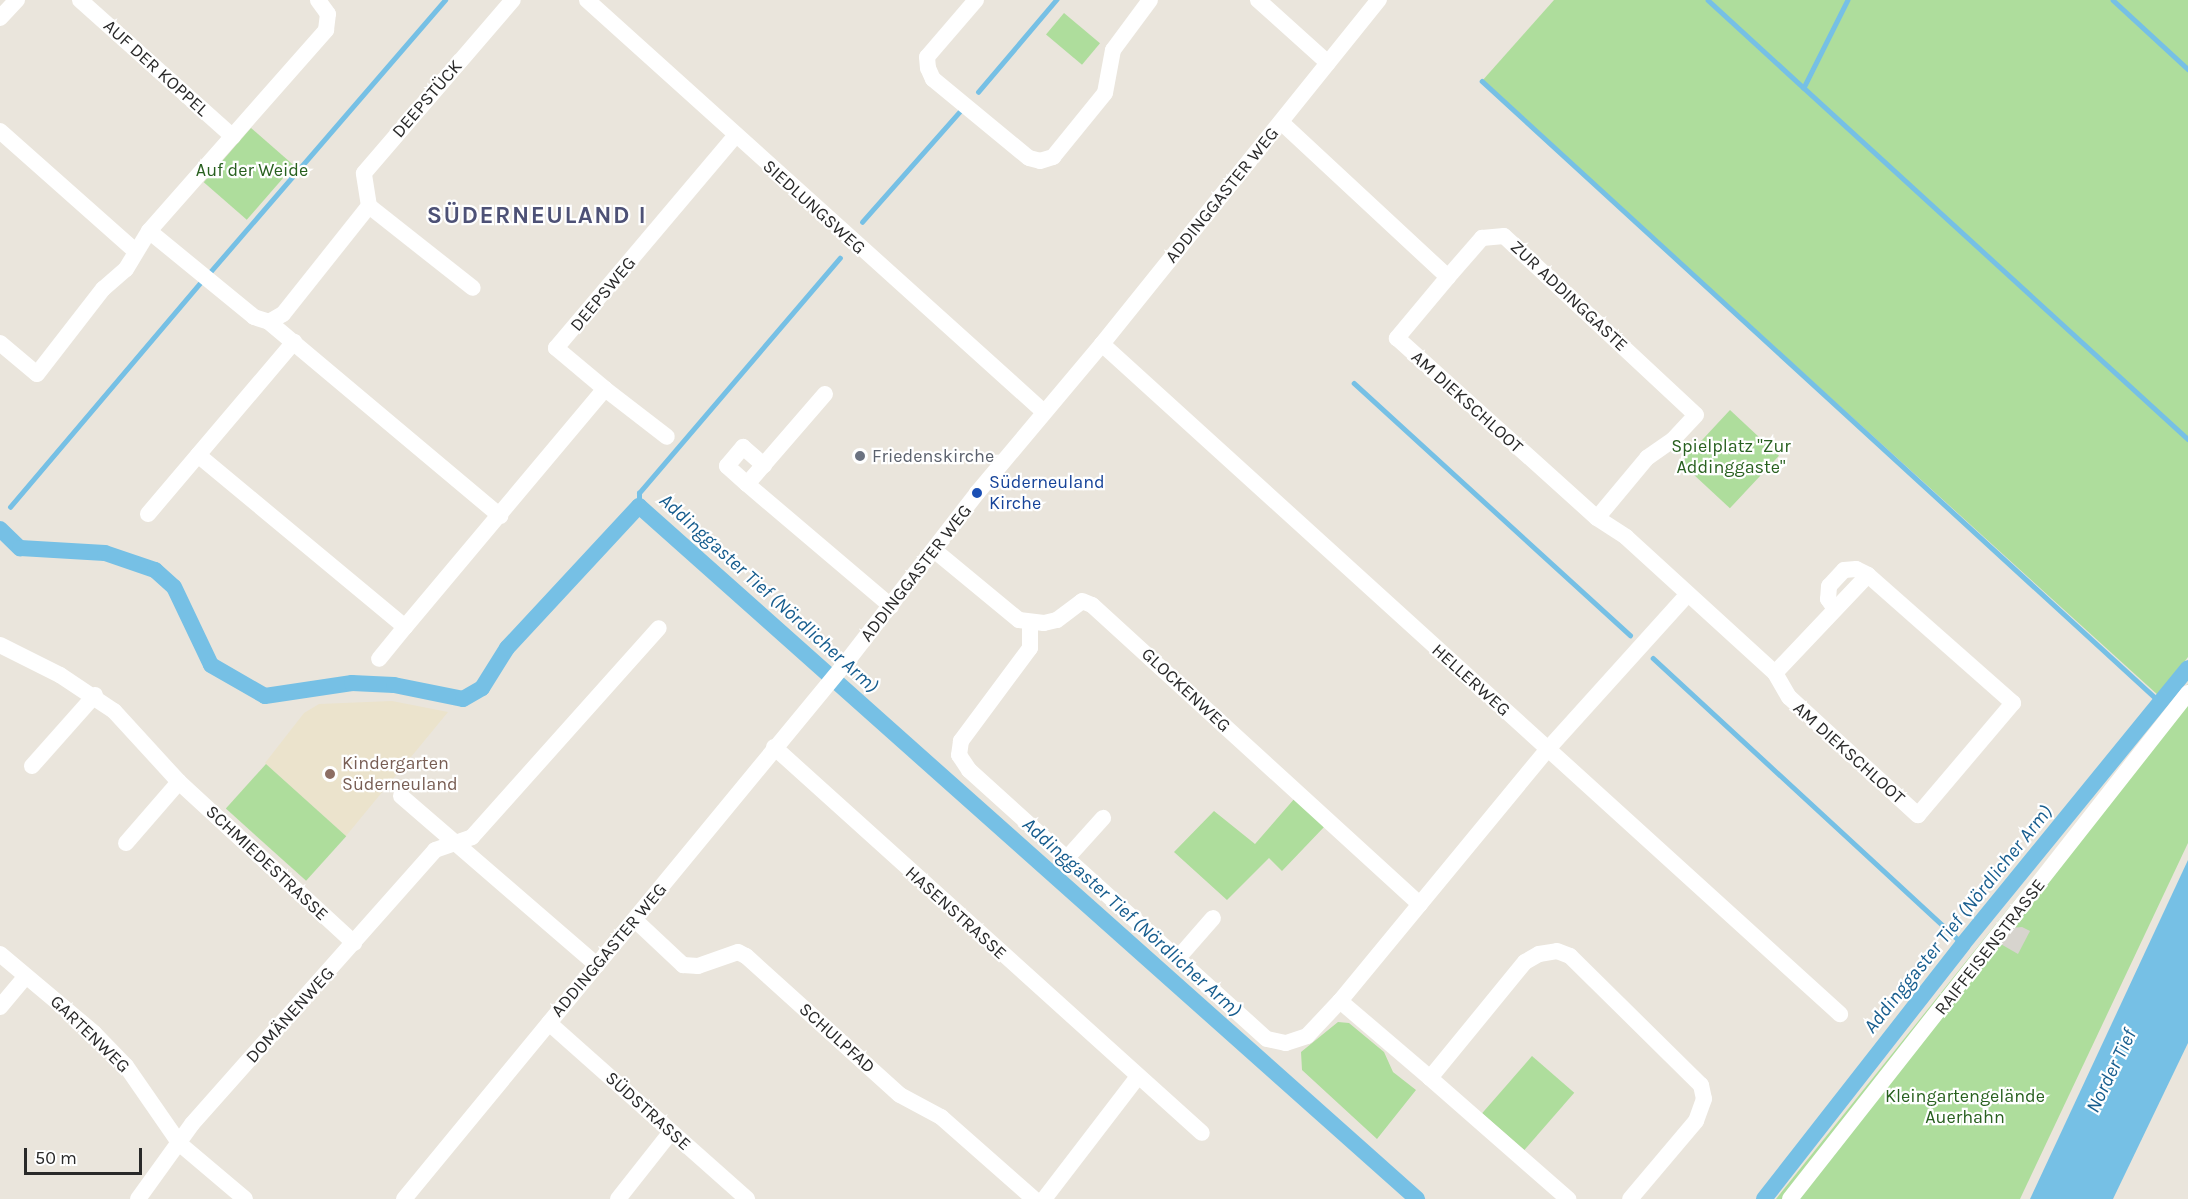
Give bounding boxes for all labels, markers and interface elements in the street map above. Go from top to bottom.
street label: AUF DER KOPPEL [99,15,213,121]
street label: DEEPSTÜCK [387,56,467,142]
street label: ADDINGGASTER WEG [1161,123,1283,267]
street label: SIEDLUNGSWEG [758,155,870,259]
park label: Auf der Weide [196,159,308,181]
district label: SÜDERNEULAND I [427,202,647,230]
street label: ZUR ADDINGGASTE [1506,236,1632,356]
street label: DEEPSWEG [566,252,640,336]
street label: AM DIEKSCHLOOT [1407,346,1527,458]
park label: Spielplatz "Zur Addinggaste" [1671,436,1791,478]
place label: Friedenskirche [872,445,994,467]
marker: Friedenskirche [853,449,867,463]
place label: Süderneuland Kirche [989,472,1105,514]
marker: Süderneuland Kirche [970,486,984,500]
water label: Addinggaster Tief (Nördlicher Arm) [654,488,884,698]
street label: ADDINGGASTER WEG [856,500,976,646]
street label: HELLERWEG [1427,639,1515,721]
street label: GLOCKENWEG [1137,643,1235,737]
street label: AM DIEKSCHLOOT [1789,697,1909,809]
place label: Kindergarten Süderneuland [342,753,458,795]
marker: Kindergarten Süderneuland [323,767,337,781]
water label: Addinggaster Tief (Nördlicher Arm) [1858,800,2058,1038]
street label: SCHMIEDESTRASSE [201,801,333,925]
water label: Addinggaster Tief (Nördlicher Arm) [1017,812,1247,1022]
street label: HASENSTRASSE [901,862,1011,964]
street label: RAIFFEISENSTRASSE [1930,875,2050,1019]
street label: ADDINGGASTER WEG [547,879,671,1021]
street label: DOMÄNENWEG [241,963,339,1067]
street label: GARTENWEG [46,991,134,1077]
street label: SCHULPFAD [795,998,879,1078]
water label: Norder Tief [2081,1025,2141,1117]
street label: SÜDSTRASSE [601,1067,695,1155]
park label: Kleingartengelände Auerhahn [1885,1086,2045,1128]
scale bar [27,1136,146,1174]
text: 50 m [35,1147,77,1169]

